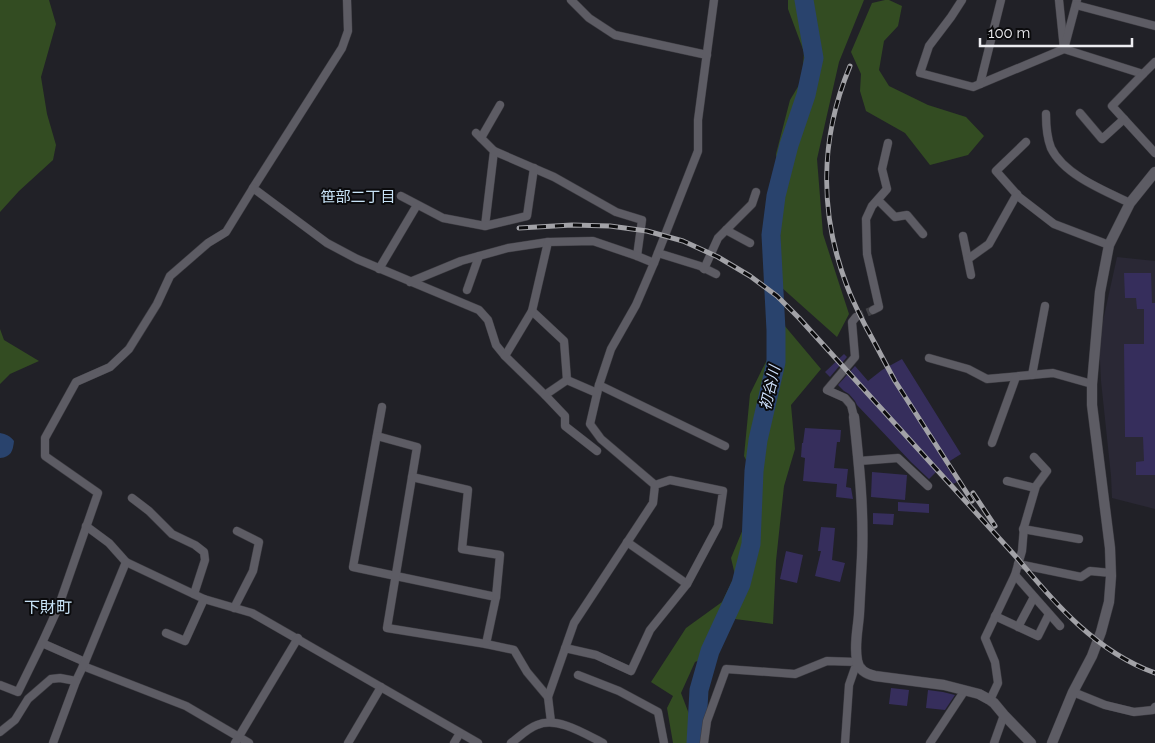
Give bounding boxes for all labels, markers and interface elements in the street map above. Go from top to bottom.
scale bar [980,15,1132,47]
text: 100 m [988,24,1030,42]
district label: 笹部二丁目 [320,188,396,206]
water label: 初谷川 [756,362,784,412]
district label: 下財町 [24,598,72,617]

